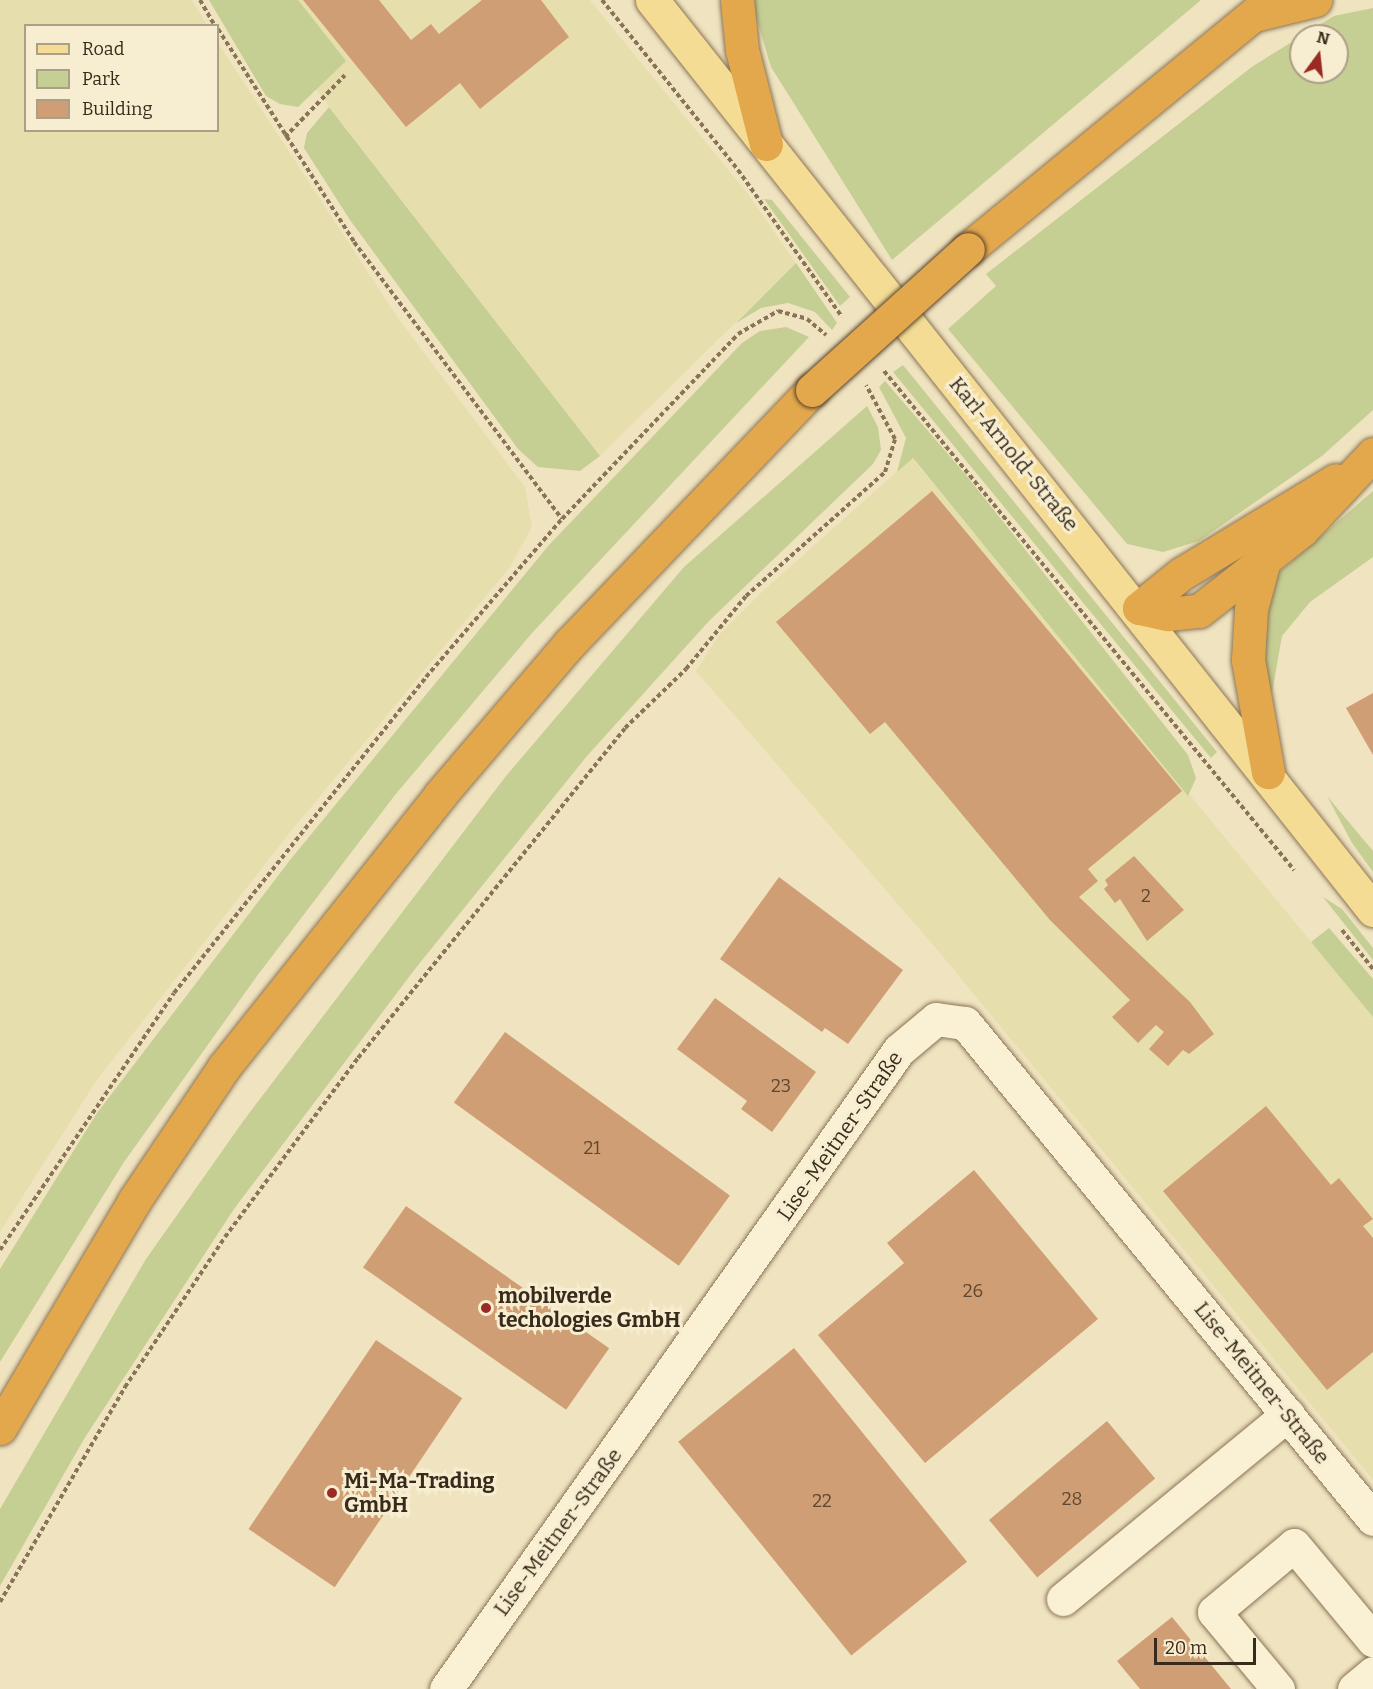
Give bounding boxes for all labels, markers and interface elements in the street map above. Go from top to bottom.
legend [24,24,219,132]
north arrow [1289,24,1349,84]
text: N [1315,27,1332,49]
text: Road [82,38,124,60]
text: Park [82,68,120,90]
text: Building [82,98,153,120]
street label: Karl-Arnold-Straße [944,372,1084,536]
house number: 2 [1141,885,1151,907]
street label: Lise-Meitner-Straße [772,1046,908,1226]
house number: 23 [771,1075,791,1097]
house number: 21 [583,1137,601,1159]
house number: 26 [963,1280,983,1302]
place label: mobilverde techologies GmbH [498,1283,680,1333]
street label: Lise-Meitner-Straße [1189,1297,1335,1469]
marker: mobilverde techologies GmbH [479,1301,493,1315]
street label: Lise-Meitner-Straße [489,1443,627,1621]
place label: Mi-Ma-Trading GmbH [344,1468,495,1518]
marker: Mi-Ma-Trading GmbH [325,1486,339,1500]
house number: 28 [1062,1488,1082,1510]
house number: 22 [812,1490,832,1512]
scale bar [1157,1626,1259,1664]
text: 20 m [1165,1637,1207,1659]

